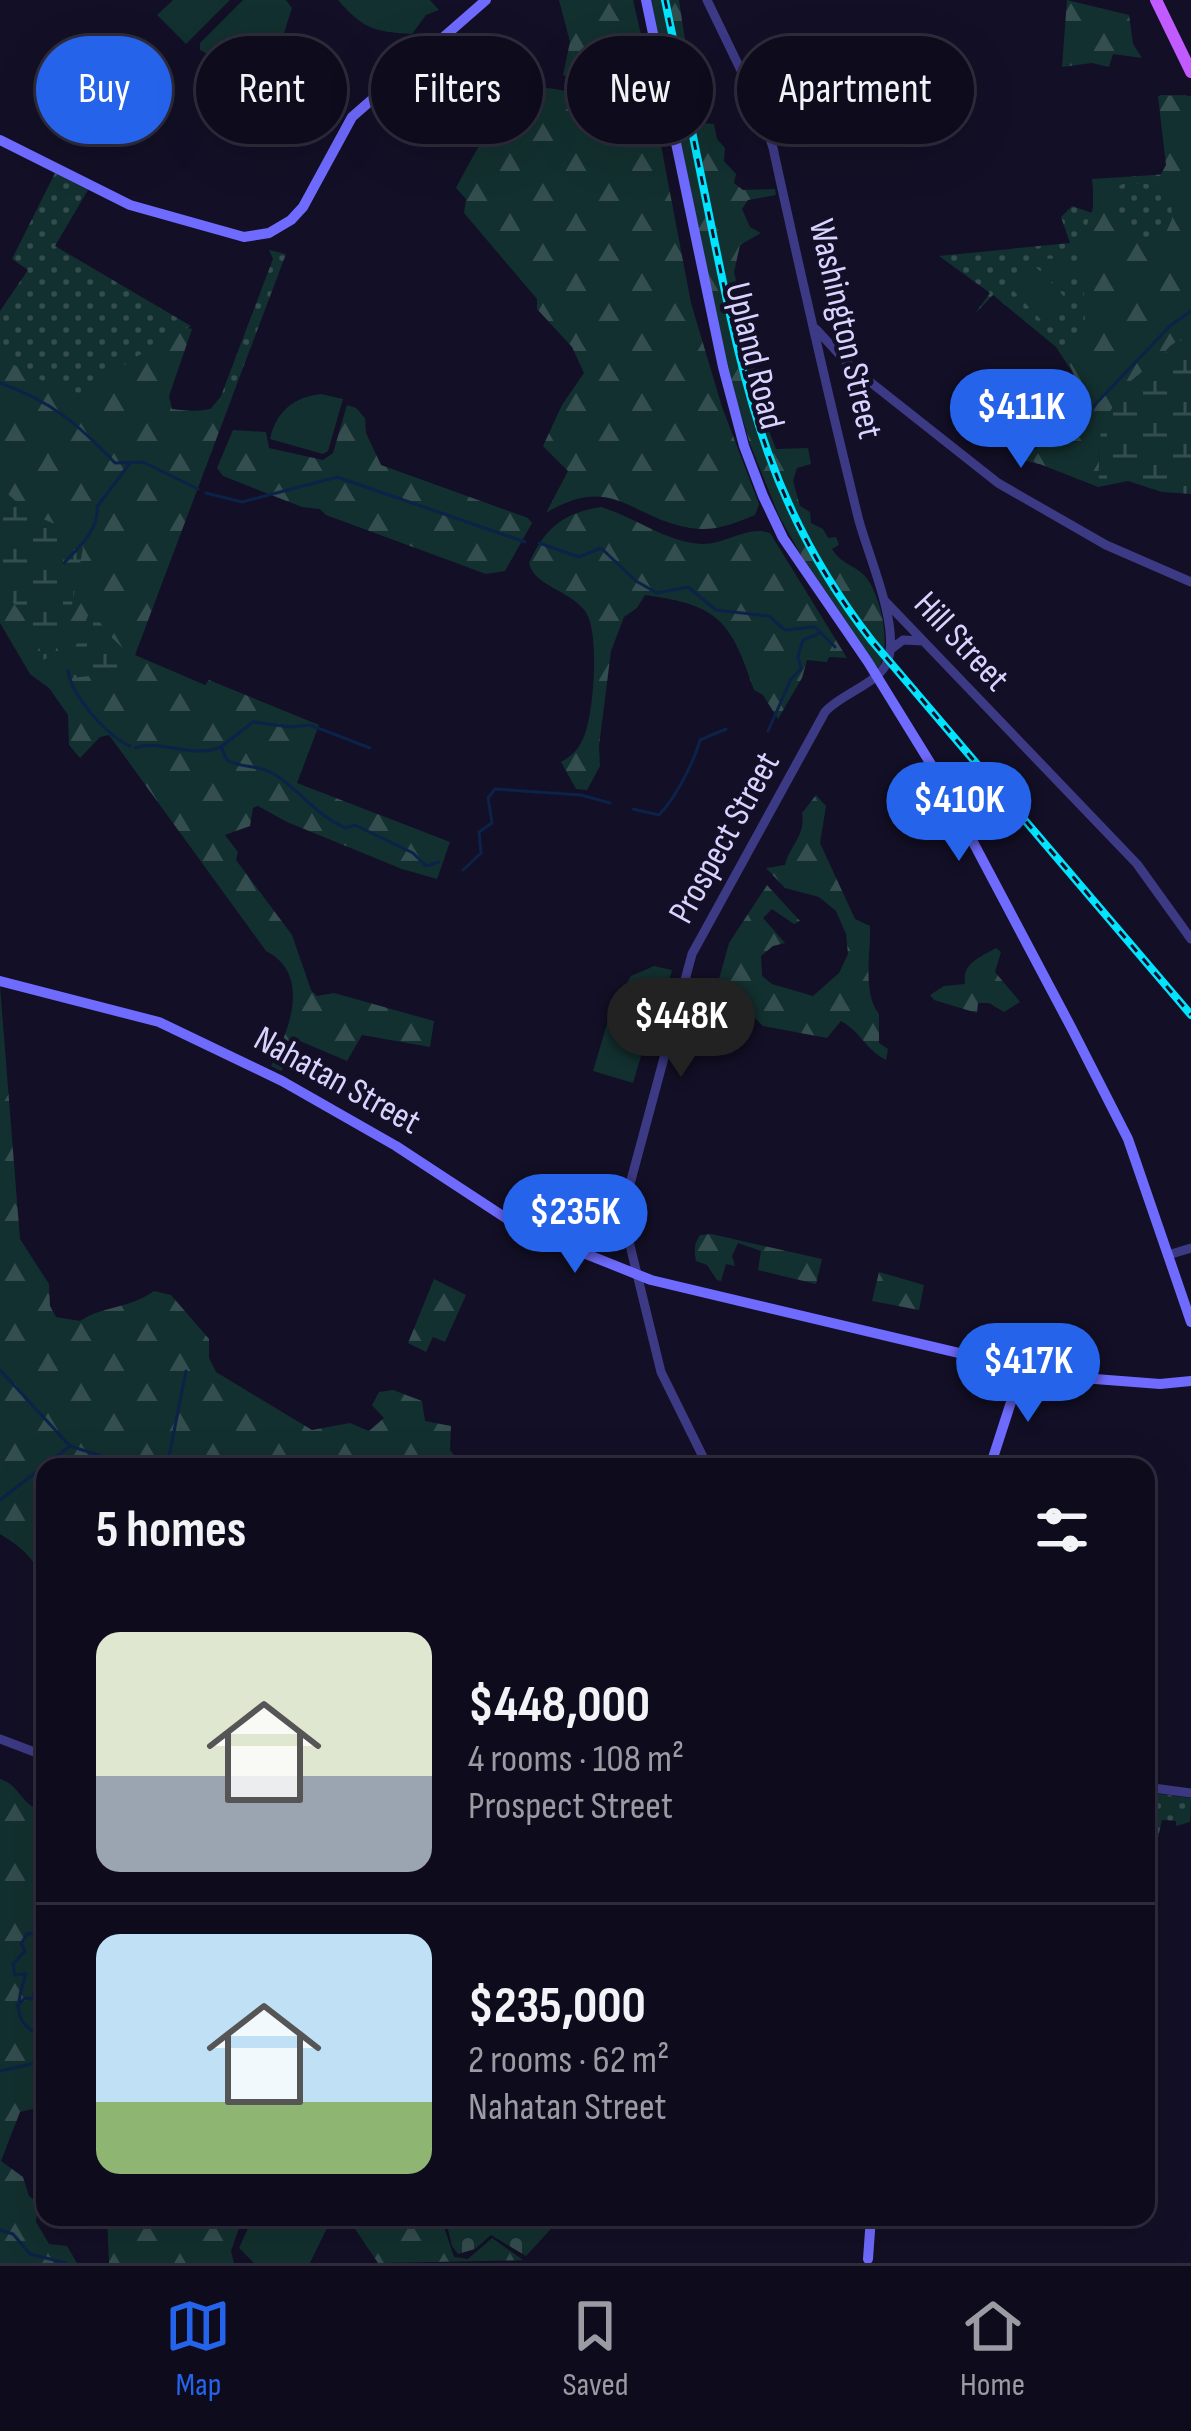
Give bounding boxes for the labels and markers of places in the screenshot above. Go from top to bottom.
pin: $411K [937,369,1105,471]
pin: $410K [875,762,1043,864]
pin: $448K [597,978,765,1080]
pin: $235K [491,1174,659,1276]
pin: $417K [944,1323,1112,1425]

